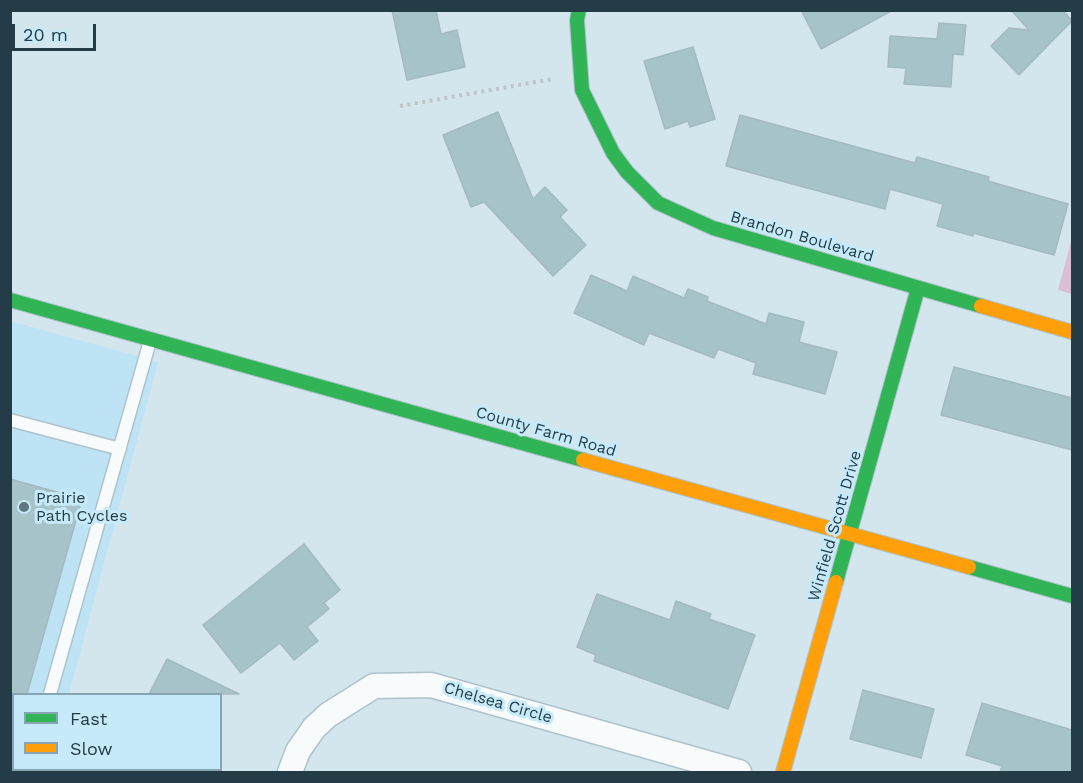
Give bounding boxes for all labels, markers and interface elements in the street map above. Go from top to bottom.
scale bar [15,12,99,50]
text: 20 m [23,24,68,45]
street label: Brandon Boulevard [728,207,876,267]
street label: County Farm Road [474,403,618,461]
street label: Winfield Scott Drive [804,448,866,604]
place label: Prairie Path Cycles [36,488,127,526]
marker: Prairie Path Cycles [17,500,31,514]
street label: Chelsea Circle [442,678,554,728]
legend [12,693,222,771]
text: Fast [70,708,107,729]
text: Slow [70,738,113,759]

